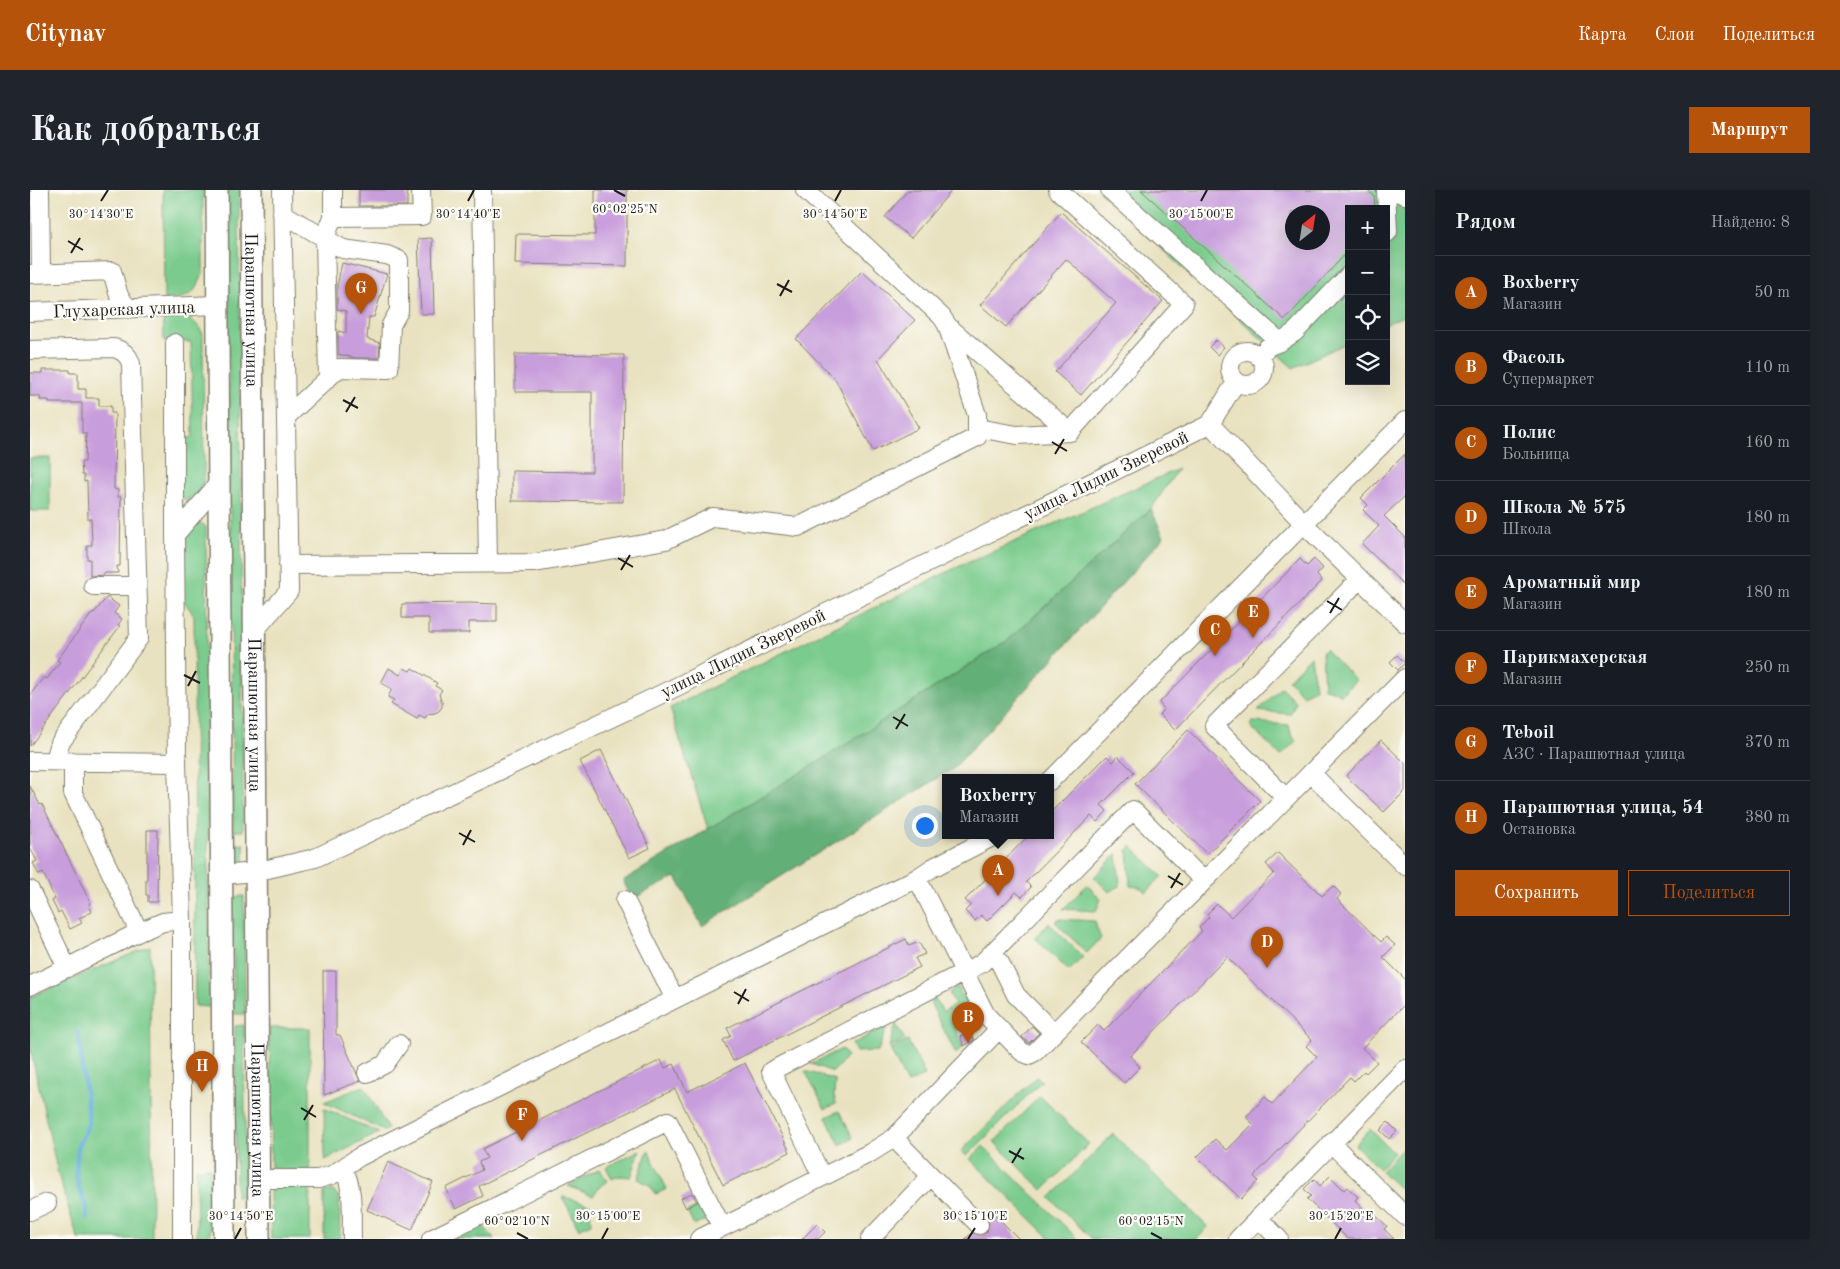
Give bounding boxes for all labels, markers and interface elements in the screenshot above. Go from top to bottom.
text: Citynav [25,23,106,47]
text: Карта [1578,26,1627,44]
text: Слои [1655,26,1694,44]
text: Поделиться [1722,26,1815,44]
button: Маршрут [1689,107,1810,153]
text: Как добраться [30,113,261,148]
text: 60°02'25"N [592,203,658,216]
north arrow [1285,205,1330,250]
map controls [1345,205,1390,385]
button: + [1345,205,1390,250]
text: 30°14'50"E [803,208,867,221]
text: 30°15'00"E [1169,208,1233,221]
text: 30°14'30"E [69,209,133,221]
text: 30°14'40"E [436,209,500,221]
text: Рядом [1455,212,1516,233]
text: Найдено: 8 [1711,215,1790,231]
street label: Парашютная улица [241,233,261,388]
button: − [1345,250,1390,295]
pin: G [345,273,377,314]
text: Boxberry [1502,274,1580,293]
text: A [1465,285,1477,301]
text: 50 m [1754,285,1790,301]
button: locate [1345,295,1390,340]
text: Магазин [1502,297,1562,313]
street label: Глухарская улица [53,299,196,321]
button: layers [1345,340,1390,385]
text: Фасоль [1502,349,1565,368]
text: B [1465,360,1477,376]
text: 110 m [1745,360,1790,376]
text: Супермаркет [1502,372,1594,388]
text: Полис [1502,424,1556,443]
street label: улица Лидии Зверевой [1021,428,1192,524]
text: C [1466,435,1476,451]
text: 160 m [1745,435,1790,451]
text: Больница [1502,447,1570,463]
text: Школа № 575 [1502,499,1626,518]
text: D [1465,510,1477,526]
text: 180 m [1745,510,1790,526]
text: Школа [1502,522,1552,538]
text: Ароматный мир [1502,574,1641,593]
text: E [1465,585,1477,601]
text: 180 m [1745,585,1790,601]
pin: E [1237,597,1269,638]
text: Магазин [1502,597,1562,613]
street label: улица Лидии Зверевой [658,606,829,702]
pin: C [1199,615,1231,656]
street label: Парашютная улица [244,638,264,793]
text: Парикмахерская [1502,649,1647,668]
text: F [1466,660,1476,676]
text: 250 m [1745,660,1790,676]
text: Магазин [1502,672,1562,688]
text: Teboil [1502,724,1554,743]
text: G [1465,735,1477,751]
text: 370 m [1745,735,1790,751]
text: АЗС · Парашютная улица [1502,747,1685,763]
popup [942,774,1054,839]
text: Boxberry [959,787,1037,806]
text: Парашютная улица, 54 [1502,799,1704,818]
text: Магазин [959,810,1019,826]
text: H [1464,810,1478,826]
text: 380 m [1745,810,1790,826]
your location [912,813,938,839]
text: Остановка [1502,822,1576,838]
pin: A [982,855,1014,896]
button: Сохранить [1455,870,1618,916]
button: Поделиться [1628,870,1790,916]
pin: D [1251,927,1283,968]
pin: B [952,1002,984,1043]
street label: Парашютная улица [248,1043,267,1198]
pin: H [186,1051,218,1092]
pin: F [506,1100,538,1141]
text: 30°14'50"E [209,1210,273,1223]
text: 30°15'00"E [576,1210,640,1223]
text: 30°15'10"E [943,1210,1007,1223]
text: 30°15'20"E [1309,1210,1373,1223]
text: 60°02'15"N [1118,1215,1184,1228]
text: 60°02'10"N [484,1216,550,1228]

